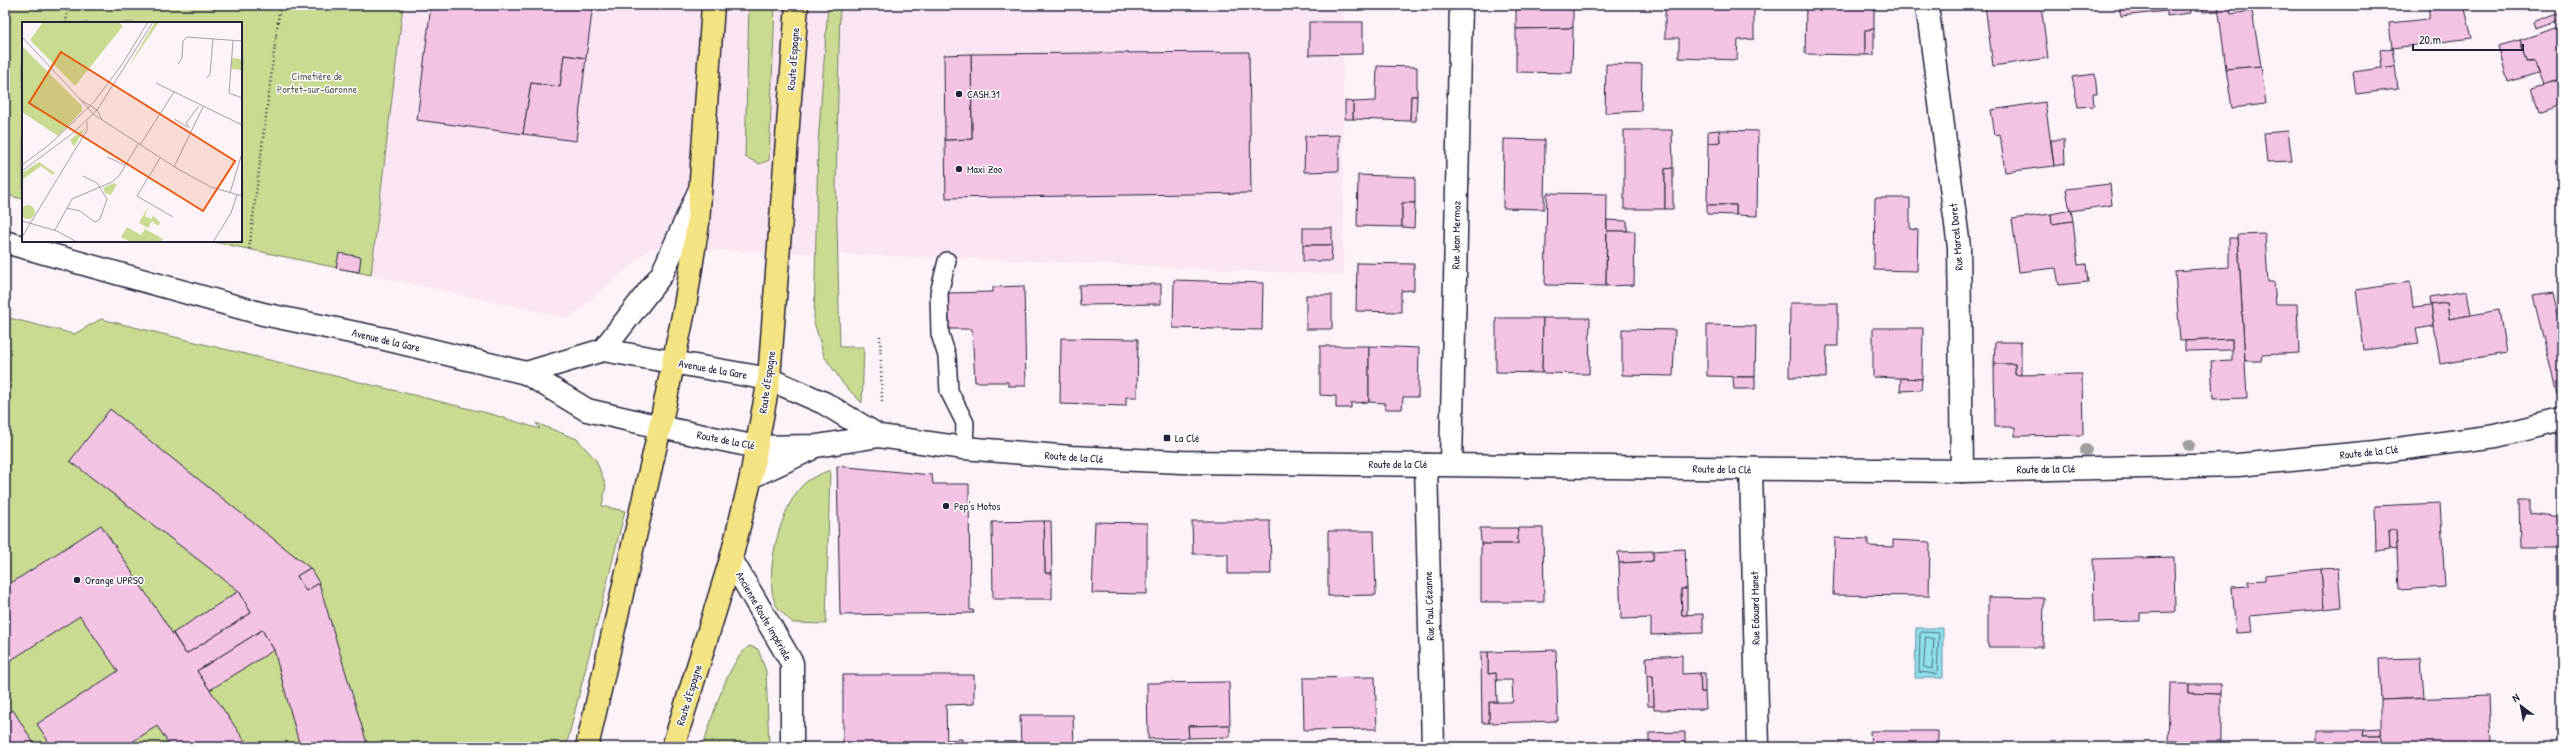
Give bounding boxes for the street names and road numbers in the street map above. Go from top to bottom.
street label: Route d'Espagne [784,26,802,91]
street label: Rue Jean Mermoz [1448,200,1464,269]
street label: Rue Marcel Doret [1946,203,1966,271]
street label: Avenue de la Gare [351,325,422,355]
street label: Route d'Espagne [756,349,778,414]
street label: Avenue de la Gare [678,356,749,382]
street label: Route de la Clé [696,428,757,453]
street label: Route de la Clé [2339,442,2400,462]
street label: Route de la Clé [1044,448,1104,466]
street label: Route de la Clé [1369,457,1428,471]
street label: Route de la Clé [1692,461,1752,477]
street label: Route de la Clé [2016,461,2076,477]
street label: Ancienne Route Impériale [733,569,795,663]
street label: Rue Paul Cézanne [1421,570,1437,641]
street label: Rue Edouard Manet [1747,571,1763,645]
street label: Route d'Espagne [673,662,705,727]

